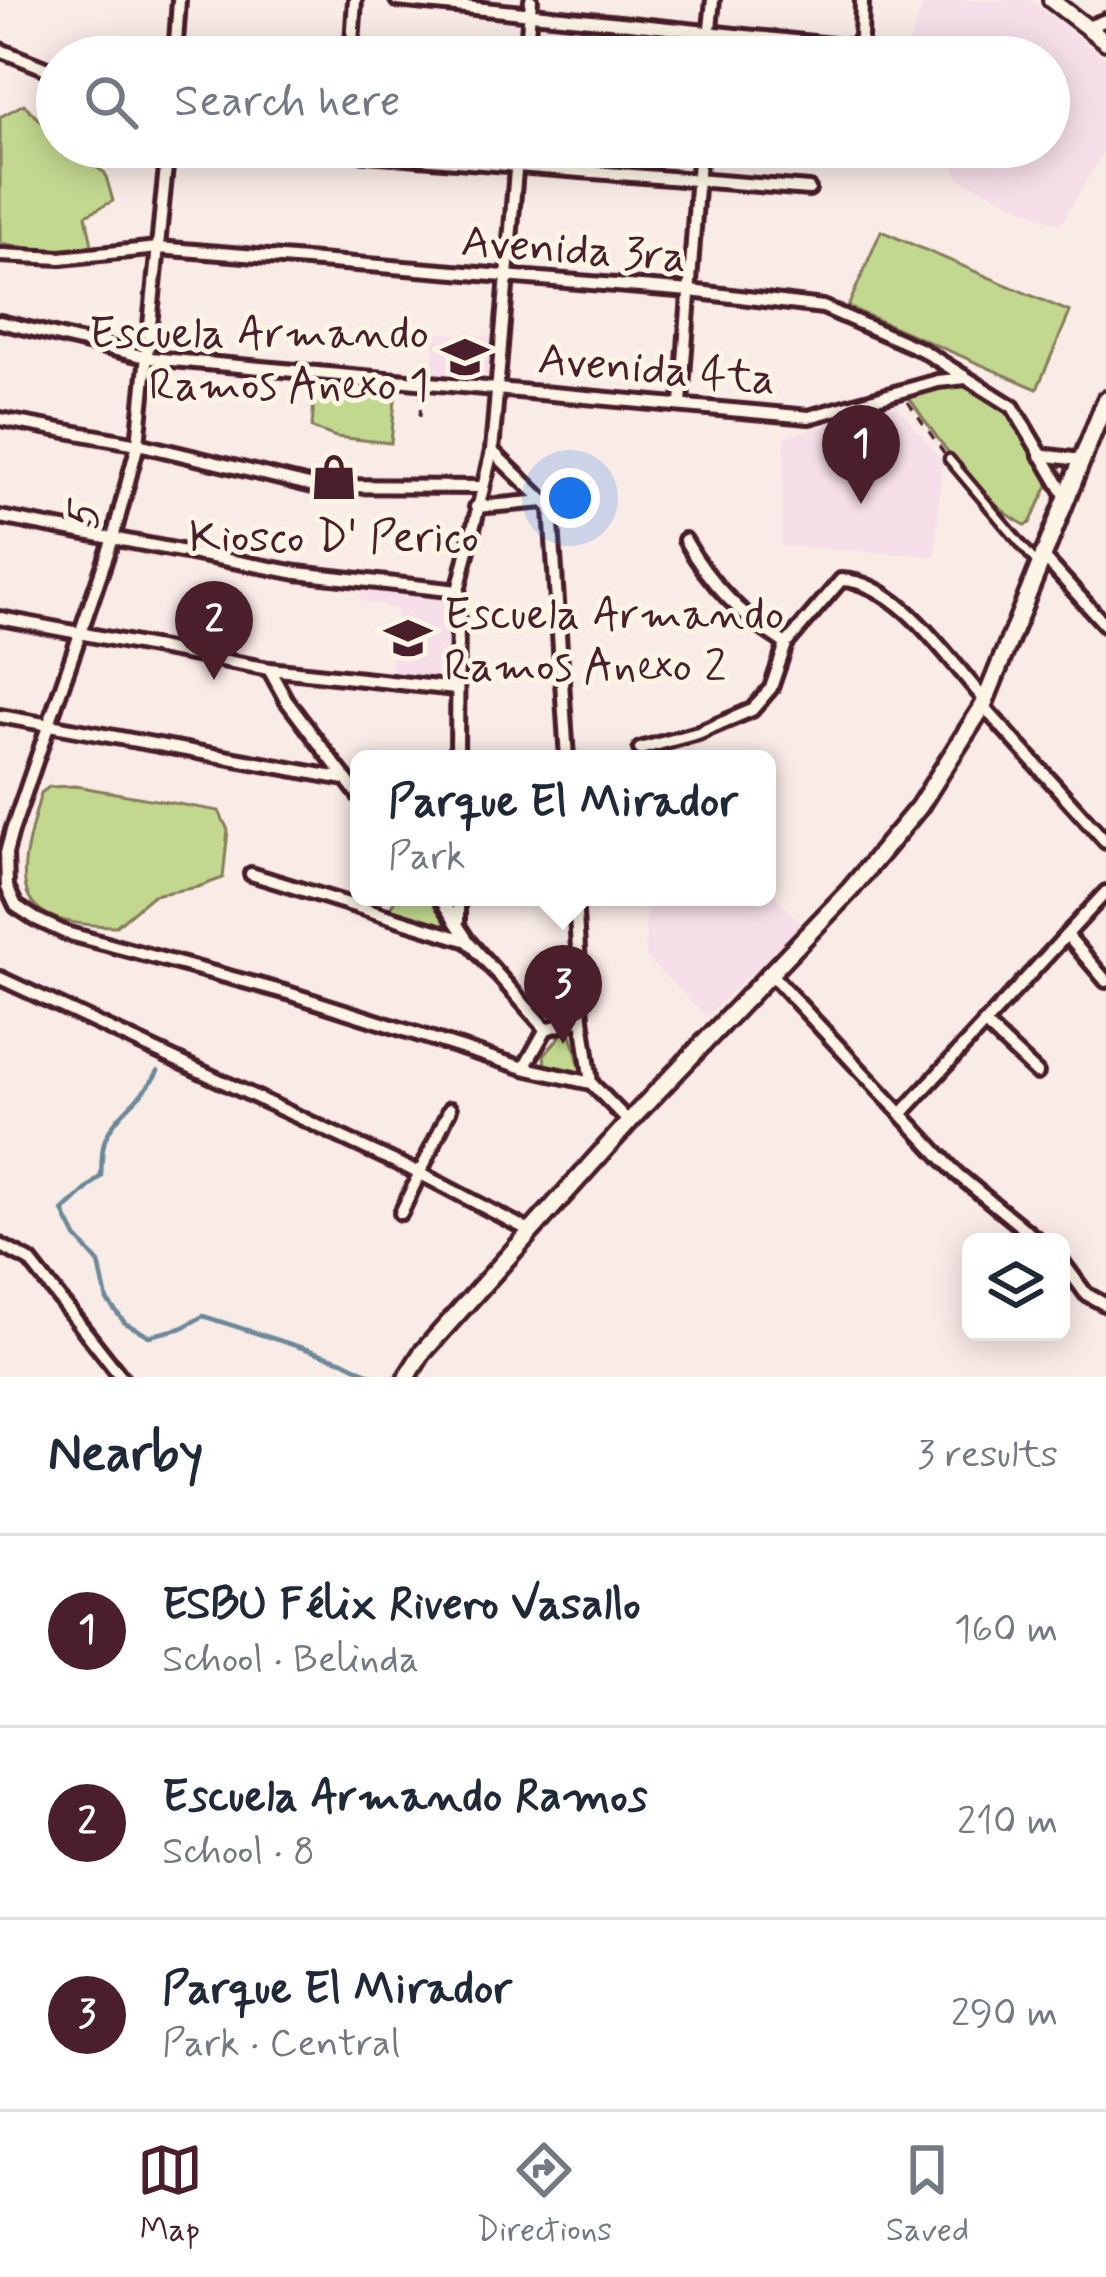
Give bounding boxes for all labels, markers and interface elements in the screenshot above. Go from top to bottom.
search box [36,36,1070,168]
icon: search [78,69,144,135]
text: Search here [174,73,401,132]
street label: Avenida 3ra [459,213,688,288]
place label: Escuela Armando Ramos Anexo 1 [89,305,429,416]
street label: Avenida 4ta [536,331,778,410]
school or university icon: Escuela Armando Ramos Anexo 1 [440,332,490,382]
pin: 1 [822,405,900,504]
shop icon: Kiosco D' Perico [309,452,359,502]
your location [540,468,600,528]
street label: 5 [53,493,117,535]
place label: Kiosco D' Perico [189,509,479,568]
pin: 2 [175,581,253,680]
place label: Escuela Armando Ramos Anexo 2 [444,586,784,697]
school or university icon: Escuela Armando Ramos Anexo 2 [383,613,433,663]
popup [350,750,776,906]
text: Parque El Mirador [388,773,738,832]
text: Park [388,832,466,883]
pin: 3 [524,945,602,1044]
map controls [962,1233,1070,1341]
button: layers [962,1233,1070,1341]
text: Nearby [48,1422,203,1488]
text: 3 results [917,1430,1058,1481]
text: ESBU Félix Rivero Vasallo [162,1576,641,1635]
text: 1 [78,1605,96,1656]
text: 160 m [954,1605,1058,1656]
text: School · Belinda [162,1635,419,1686]
text: Escuela Armando Ramos [162,1768,648,1827]
text: 2 [77,1797,97,1848]
text: 210 m [957,1797,1058,1848]
text: School · 8 [162,1827,315,1878]
text: Parque El Mirador [162,1960,512,2019]
text: 3 [78,1989,96,2040]
text: 290 m [951,1989,1058,2040]
text: Park · Central [162,2019,400,2070]
tab: Map [137,2137,203,2253]
tab: Directions [476,2137,612,2253]
tab: Saved [886,2137,969,2253]

